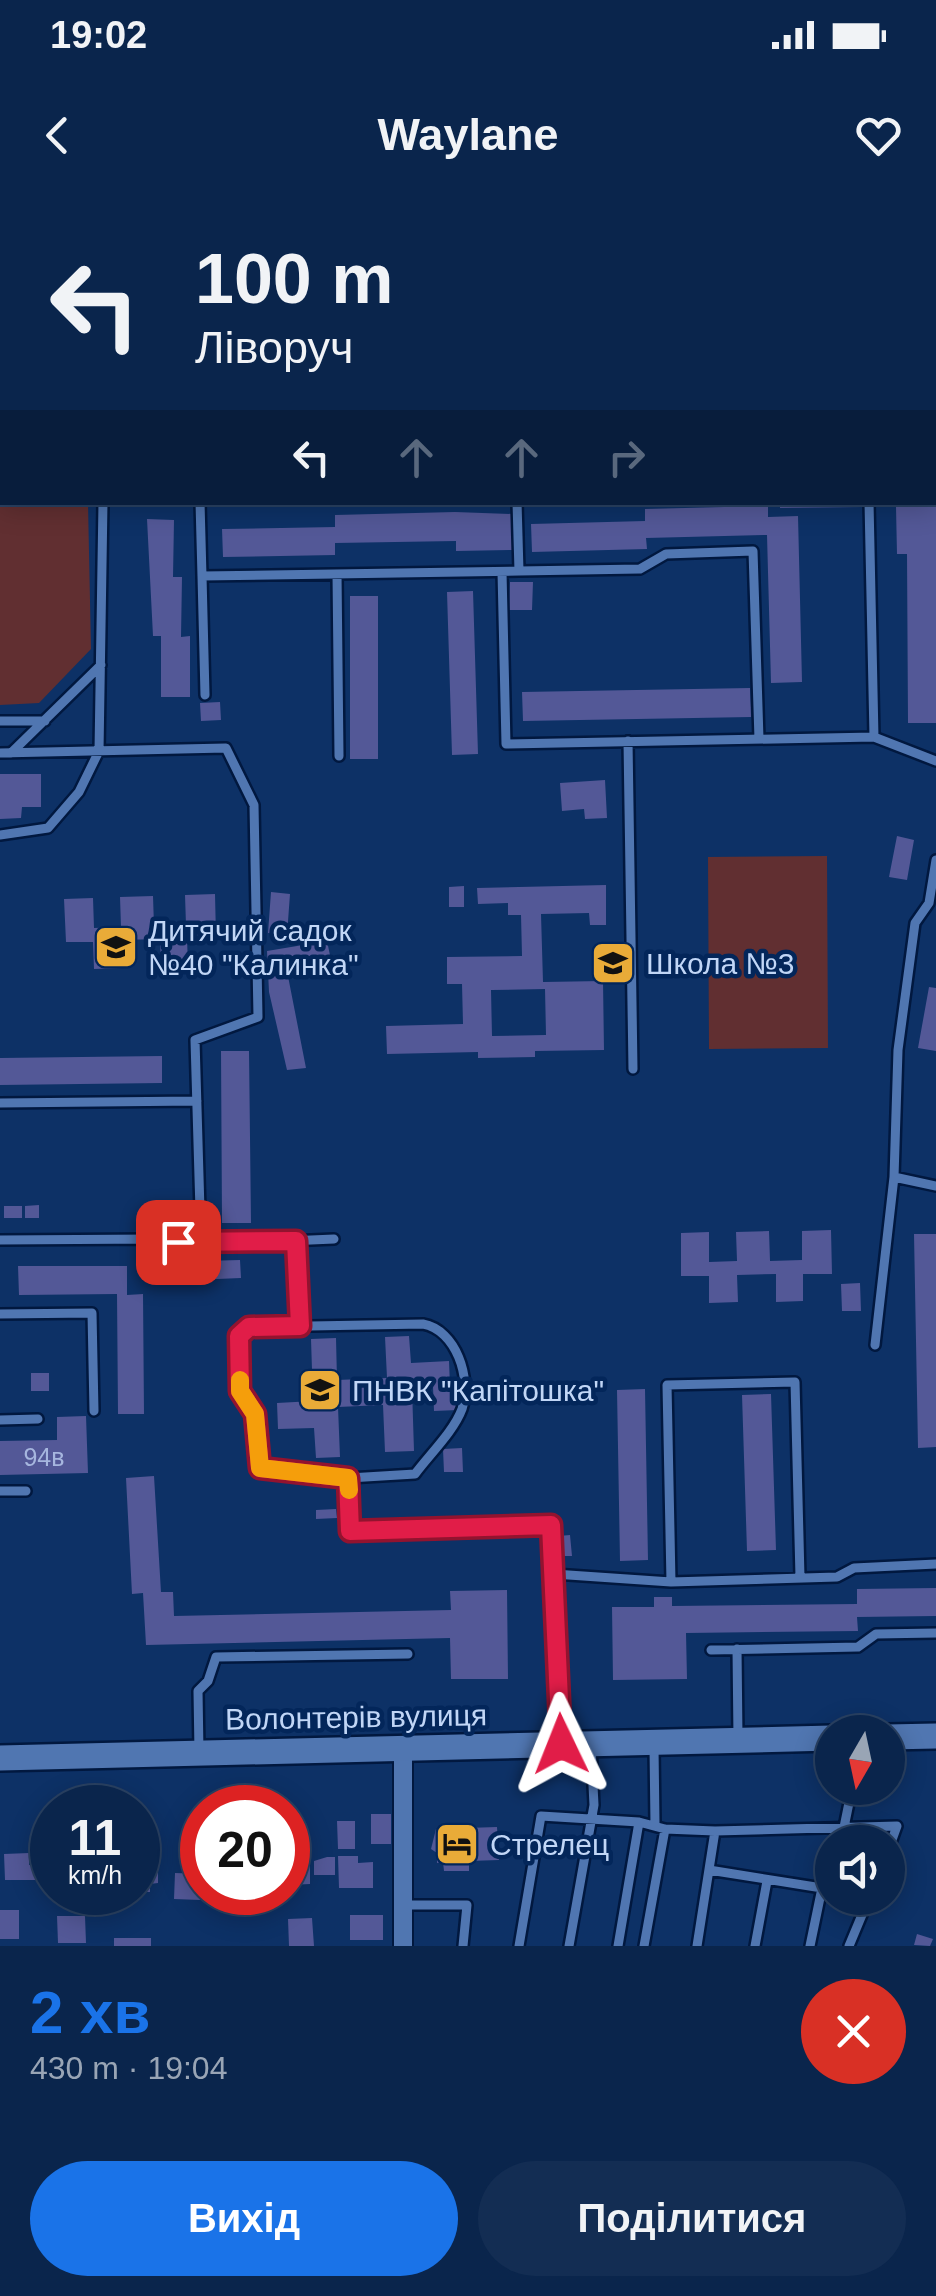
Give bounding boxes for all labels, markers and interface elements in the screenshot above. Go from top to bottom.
text: 19:02 [50,14,147,56]
icon: back [30,108,85,163]
icon: heart [851,108,906,163]
text: Waylane [378,109,558,160]
icon: left [30,240,160,370]
text: 100 m [195,240,393,318]
text: Ліворуч [195,322,353,373]
icon: left [284,430,339,485]
icon: ahead [389,430,444,485]
icon: ahead [494,430,549,485]
icon: right [599,430,654,485]
place label: Дитячий садок №40 "Калинка" [148,914,359,981]
school or university icon: Дитячий садок №40 "Калинка" [93,924,139,970]
school or university icon: Школа №3 [590,940,636,986]
place label: Школа №3 [646,947,794,980]
pin [136,1200,221,1285]
icon: arrive [151,1215,206,1270]
school or university icon: ПНВК "Капітошка" [297,1367,343,1413]
place label: ПНВК "Капітошка" [352,1374,604,1407]
house number: 94в [23,1443,65,1471]
position arrow [509,1692,613,1796]
street label: Волонтерів вулиця [225,1698,487,1736]
north arrow [815,1715,905,1805]
map controls [815,1715,905,1915]
speed limit sign: 20 [180,1785,310,1915]
text: 11 [69,1810,121,1866]
hotel icon: Стрелец [434,1821,480,1867]
button: sound [815,1825,905,1915]
place label: Стрелец [490,1828,609,1861]
text: km/h [68,1861,122,1889]
text: 2 хв [30,1979,150,2046]
button: close [801,1979,906,2084]
text: 430 m · 19:04 [30,2050,227,2086]
button: Вихід [30,2161,458,2276]
button: Поділитися [478,2161,906,2276]

